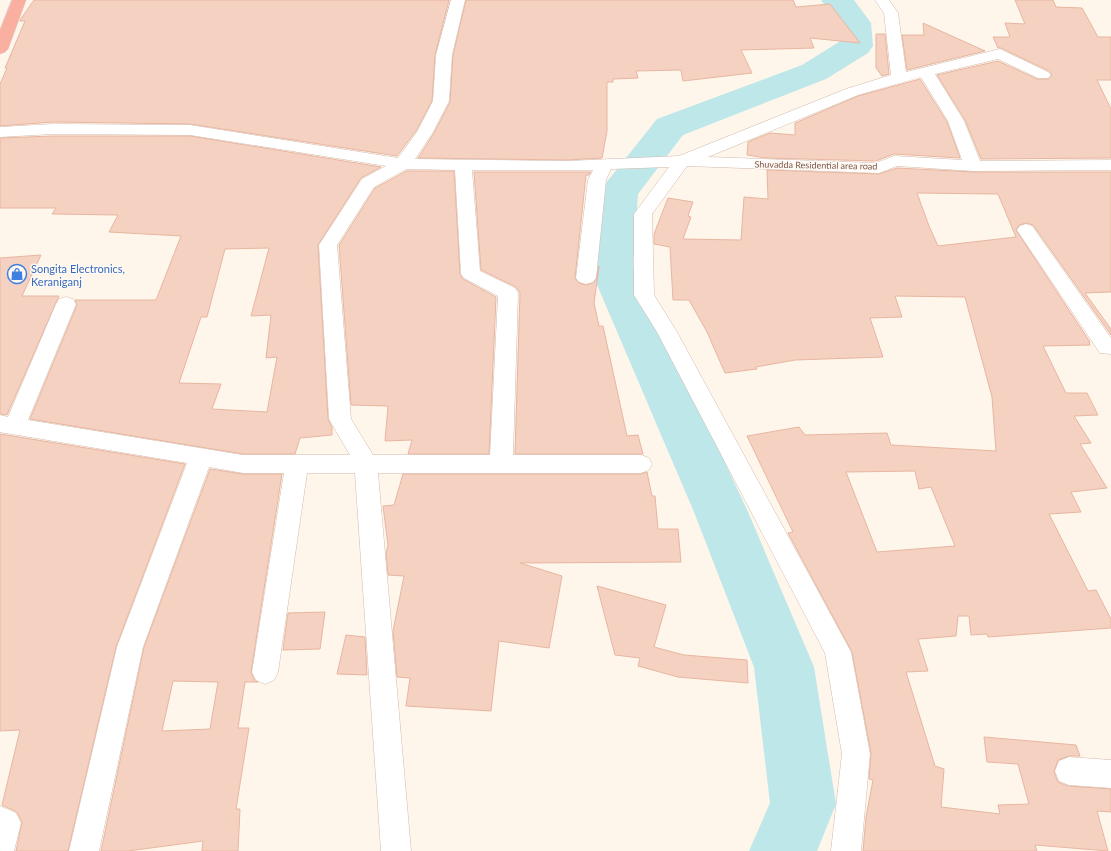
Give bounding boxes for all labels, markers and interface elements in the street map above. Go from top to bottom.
street label: Shuvadda Residential area road [754,158,878,172]
place label: Songita Electronics, Keraniganj [31,262,125,288]
shop icon: Songita Electronics, Keraniganj [6,263,28,285]

